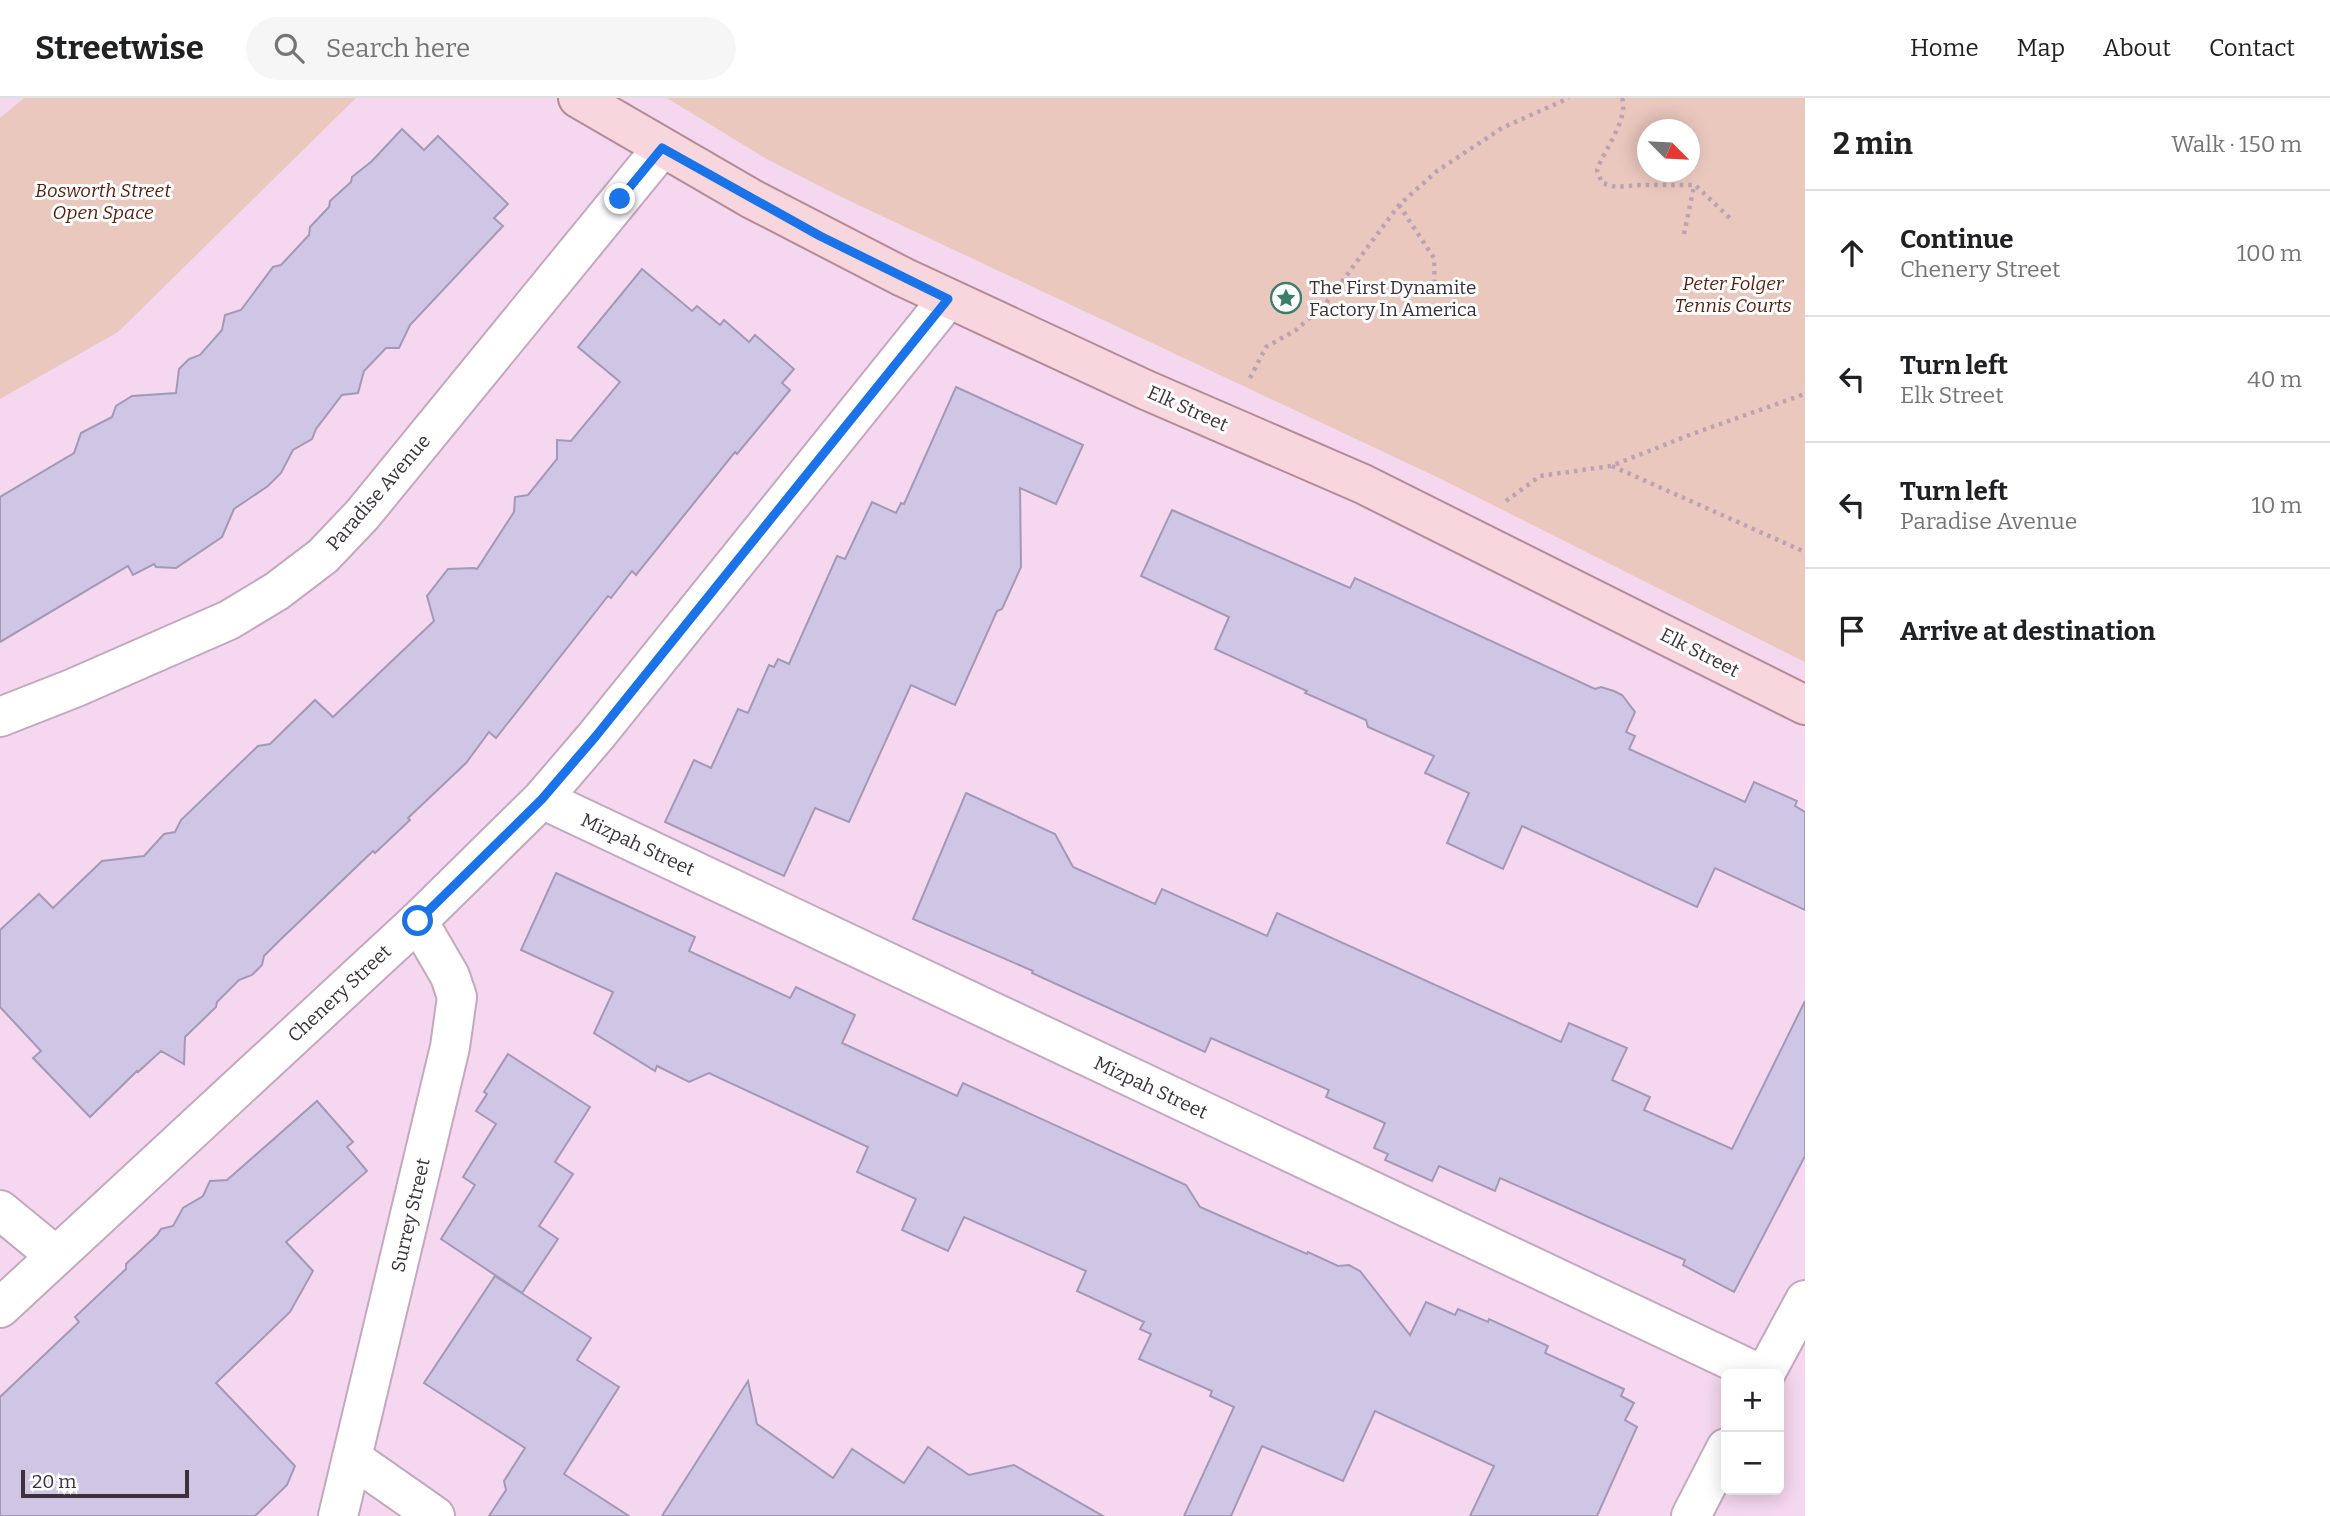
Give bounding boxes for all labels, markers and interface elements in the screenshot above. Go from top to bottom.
search box [246,17,736,80]
text: Streetwise [35,28,204,68]
icon: search [270,29,308,67]
text: Search here [326,33,470,64]
text: Home [1910,34,1979,62]
text: Map [2017,34,2065,62]
text: About [2103,34,2171,62]
text: Contact [2209,34,2295,62]
north arrow [1637,119,1700,182]
text: 2 min [1833,126,1913,162]
text: Walk · 150 m [2171,130,2302,158]
park label: Bosworth Street Open Space [35,179,171,224]
route end [604,183,635,214]
text: Continue [1900,224,2014,255]
icon: ahead [1833,234,1871,272]
text: 100 m [2237,239,2302,267]
text: Chenery Street [1900,255,2060,283]
park label: Peter Folger Tennis Courts [1675,272,1792,317]
place label: The First Dynamite Factory In America [1309,276,1477,321]
place icon: The First Dynamite Factory In America [1269,281,1303,315]
text: Turn left [1900,350,2008,381]
icon: left [1833,360,1871,398]
text: 40 m [2247,365,2302,393]
street label: Elk Street [1144,381,1232,436]
text: Elk Street [1900,381,2004,409]
street label: Paradise Avenue [322,430,435,555]
text: Turn left [1900,476,2008,507]
icon: left [1833,486,1871,524]
text: 10 m [2251,491,2302,519]
text: Paradise Avenue [1900,507,2077,535]
icon: arrive [1833,612,1871,650]
text: Arrive at destination [1900,616,2155,647]
street label: Elk Street [1656,623,1743,682]
street label: Mizpah Street [577,808,698,881]
route start [402,905,433,936]
street label: Chenery Street [283,940,396,1047]
street label: Mizpah Street [1090,1051,1211,1124]
street label: Surrey Street [386,1156,435,1274]
map controls [1721,1369,1784,1495]
button: + [1721,1369,1784,1432]
button: − [1721,1432,1784,1495]
scale bar [21,1467,189,1499]
text: 20 m [32,1470,76,1493]

